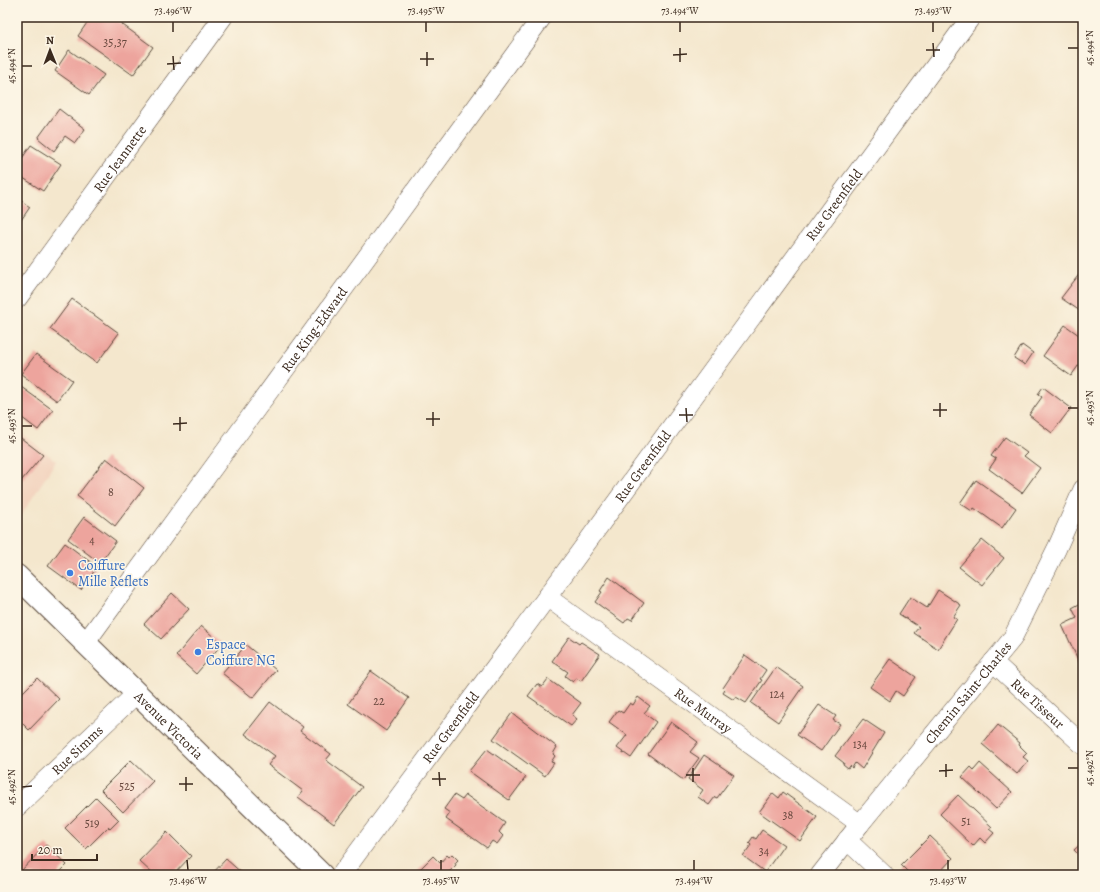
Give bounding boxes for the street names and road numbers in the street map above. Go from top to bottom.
street label: Rue Jeannette [89,121,151,196]
street label: Rue Greenfield [802,165,867,245]
street label: Rue King-Edward [277,283,352,376]
street label: Rue Greenfield [610,426,676,506]
street label: Chemin Saint-Charles [921,638,1016,748]
street label: Rue Tisseur [1007,674,1069,734]
street label: Rue Murray [670,683,736,739]
street label: Avenue Victoria [129,687,208,764]
street label: Rue Greenfield [418,687,484,767]
street label: Rue Simms [47,721,108,779]

